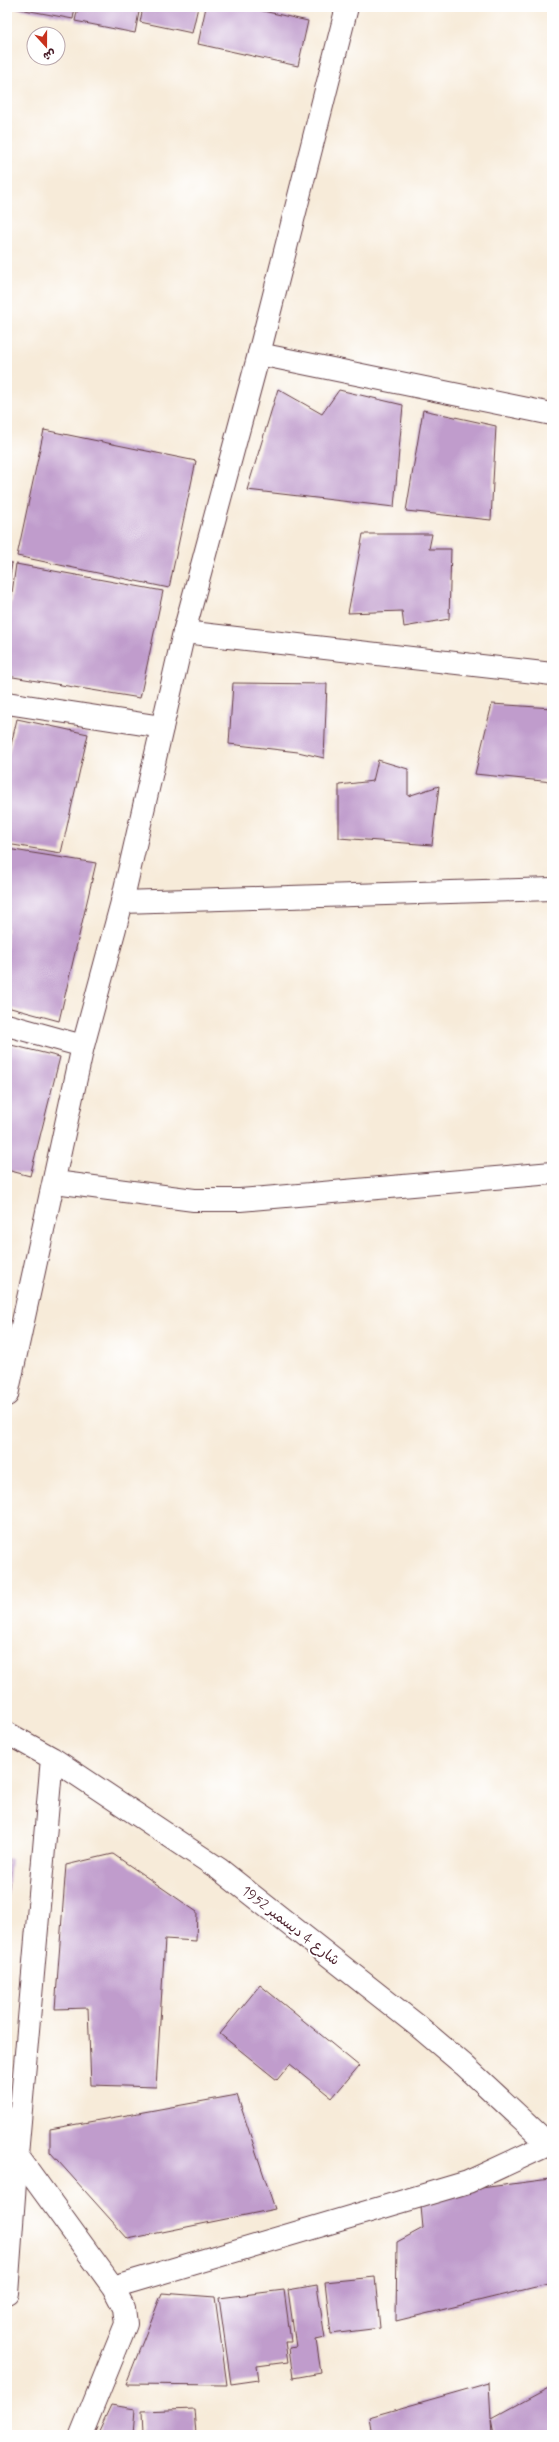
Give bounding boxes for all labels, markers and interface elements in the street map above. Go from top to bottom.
north arrow [26,26,66,66]
text: ش [41,46,57,63]
street label: شارع 4 ديسمبر 1952 [238,1882,343,1970]

